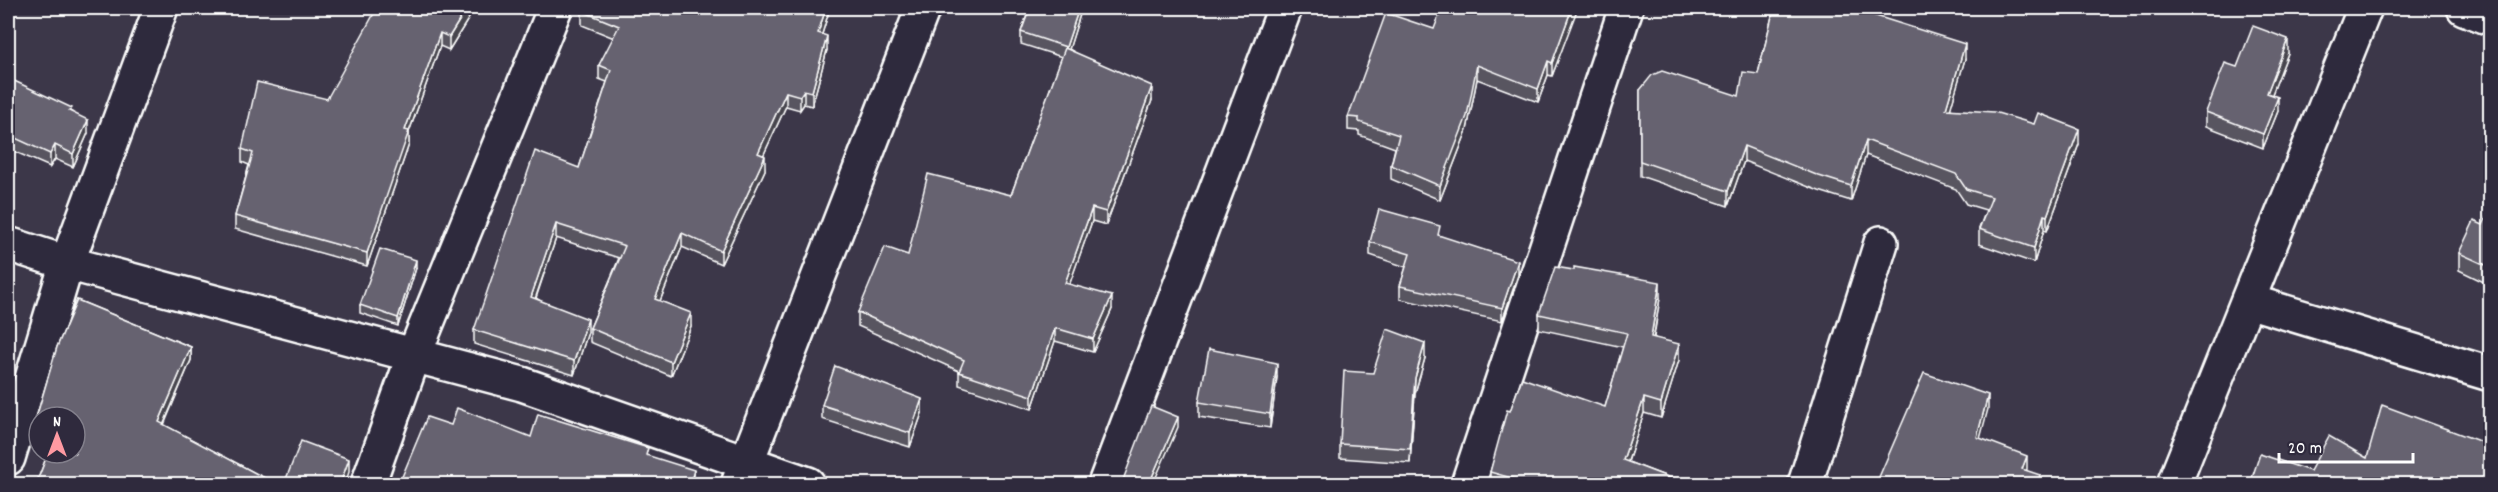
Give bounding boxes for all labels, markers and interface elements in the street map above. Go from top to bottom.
north arrow [27,405,87,465]
text: N [53,411,61,434]
scale bar [2279,426,2412,464]
text: 20 m [2288,437,2322,462]

